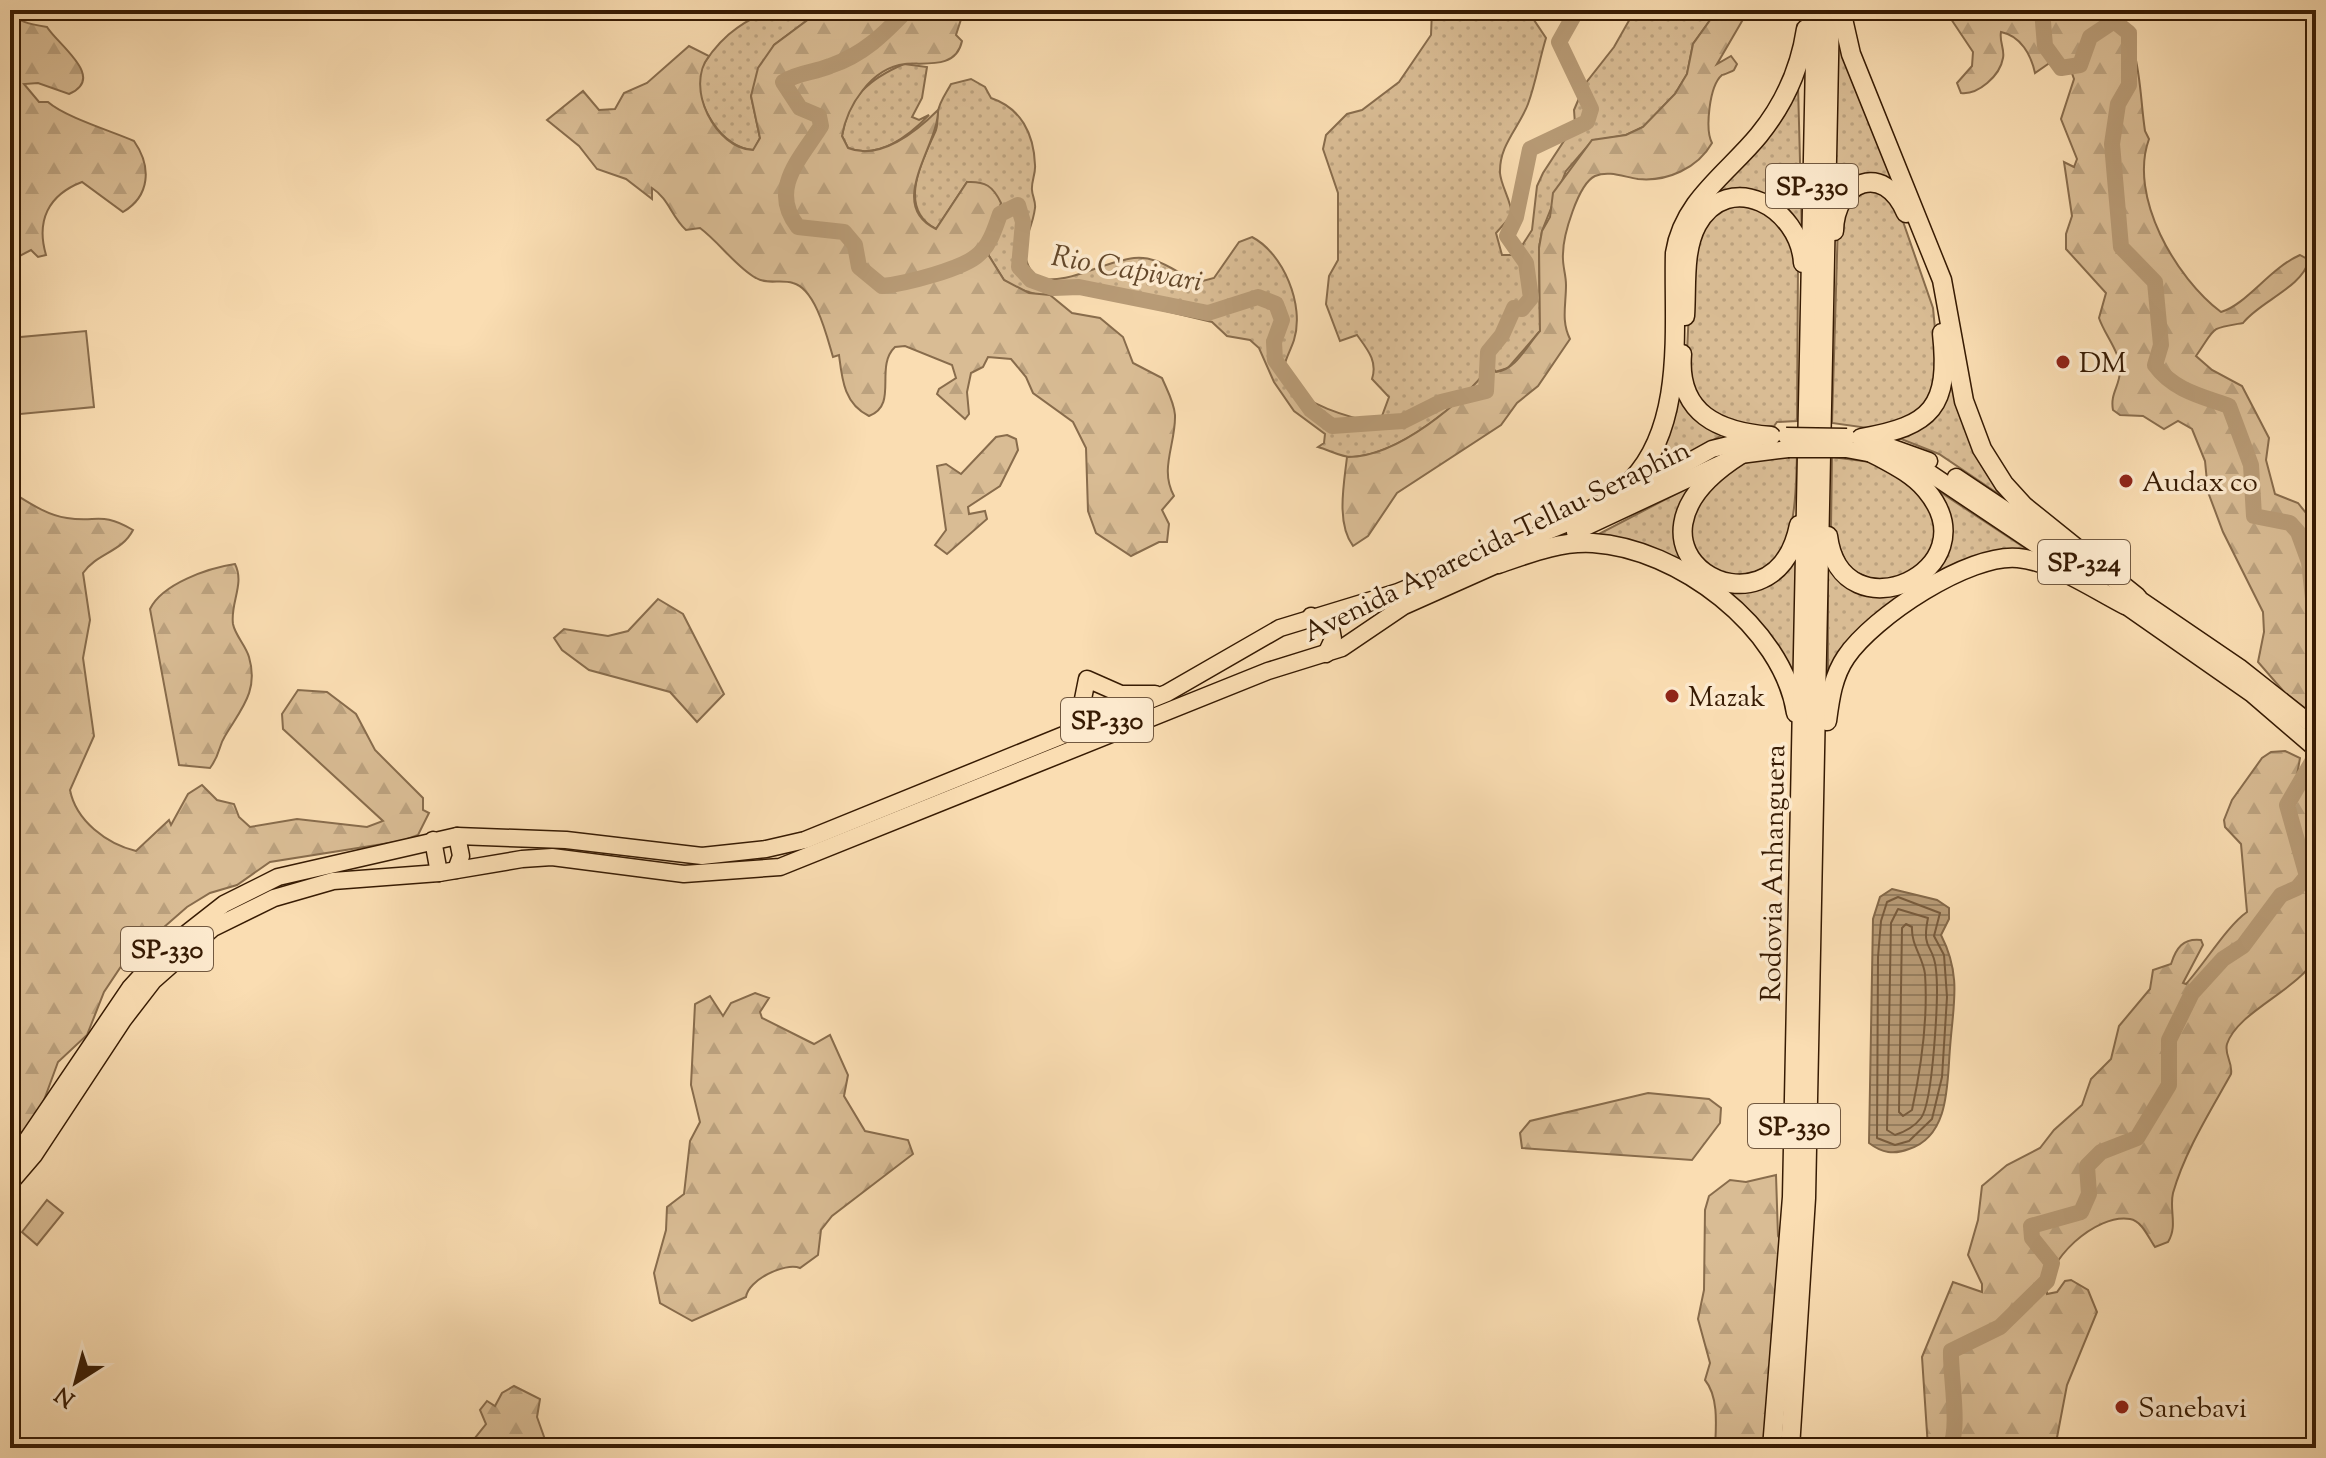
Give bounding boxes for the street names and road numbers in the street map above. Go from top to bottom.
road number: SP-330 [1766,164,1858,208]
street label: Avenida Aparecida Tellau Seraphin [1297,431,1698,654]
road number: SP-324 [2038,540,2130,584]
road number: SP-330 [1061,698,1153,742]
street label: Rodovia Anhanguera [1753,744,1797,1002]
road number: SP-330 [121,927,213,971]
road number: SP-330 [1748,1104,1840,1148]

